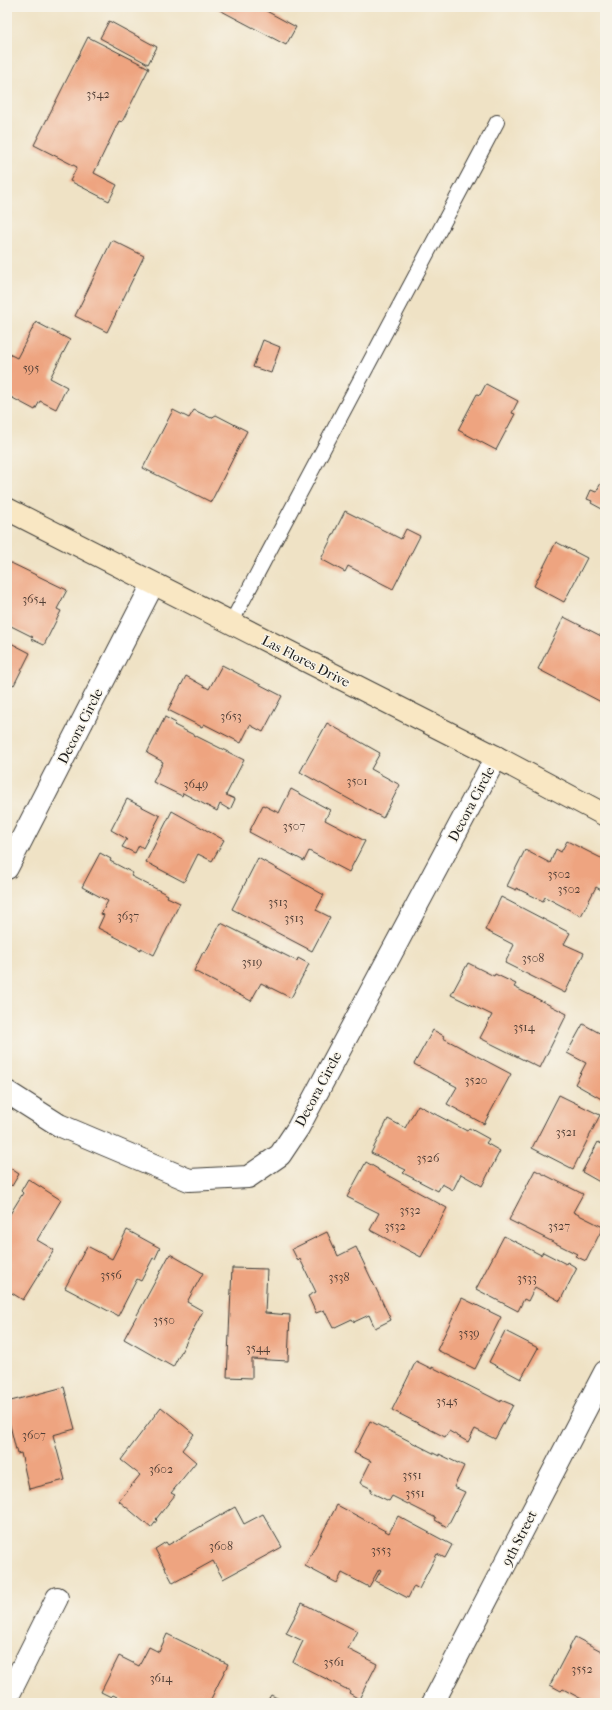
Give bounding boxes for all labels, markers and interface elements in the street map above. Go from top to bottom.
house number: 3542 [86,87,110,101]
house number: 595 [23,361,39,375]
house number: 3654 [22,592,47,606]
street label: Las Flores Drive [259,632,353,691]
street label: Decora Circle [54,686,107,767]
house number: 3653 [220,709,242,723]
street label: Decora Circle [445,764,498,845]
house number: 3501 [347,774,367,788]
house number: 3649 [184,777,208,791]
house number: 3507 [283,819,305,833]
house number: 3502 [548,867,570,881]
house number: 3502 [558,882,580,896]
house number: 3513 [268,895,288,909]
house number: 3637 [117,909,139,923]
house number: 3513 [284,911,304,925]
house number: 3508 [522,951,544,965]
house number: 3519 [242,955,262,969]
house number: 3514 [513,1020,536,1034]
street label: Decora Circle [292,1049,345,1130]
house number: 3520 [465,1073,487,1087]
house number: 3521 [556,1125,576,1139]
house number: 3526 [417,1151,440,1165]
house number: 3532 [399,1203,421,1217]
house number: 3532 [384,1219,406,1233]
house number: 3527 [548,1219,570,1233]
house number: 3556 [100,1268,122,1282]
house number: 3538 [328,1270,350,1284]
house number: 3533 [517,1271,537,1285]
house number: 3550 [153,1313,175,1327]
house number: 3539 [458,1326,480,1340]
house number: 3544 [246,1341,271,1355]
house number: 3545 [436,1394,458,1408]
house number: 3607 [22,1428,46,1442]
house number: 3602 [149,1462,173,1476]
house number: 3551 [402,1468,422,1482]
house number: 3551 [405,1486,425,1500]
street label: 9th Street [498,1508,541,1569]
house number: 3608 [209,1539,233,1553]
house number: 3553 [371,1543,391,1557]
house number: 3561 [324,1655,344,1669]
house number: 3552 [571,1662,593,1676]
house number: 3614 [150,1671,173,1685]

